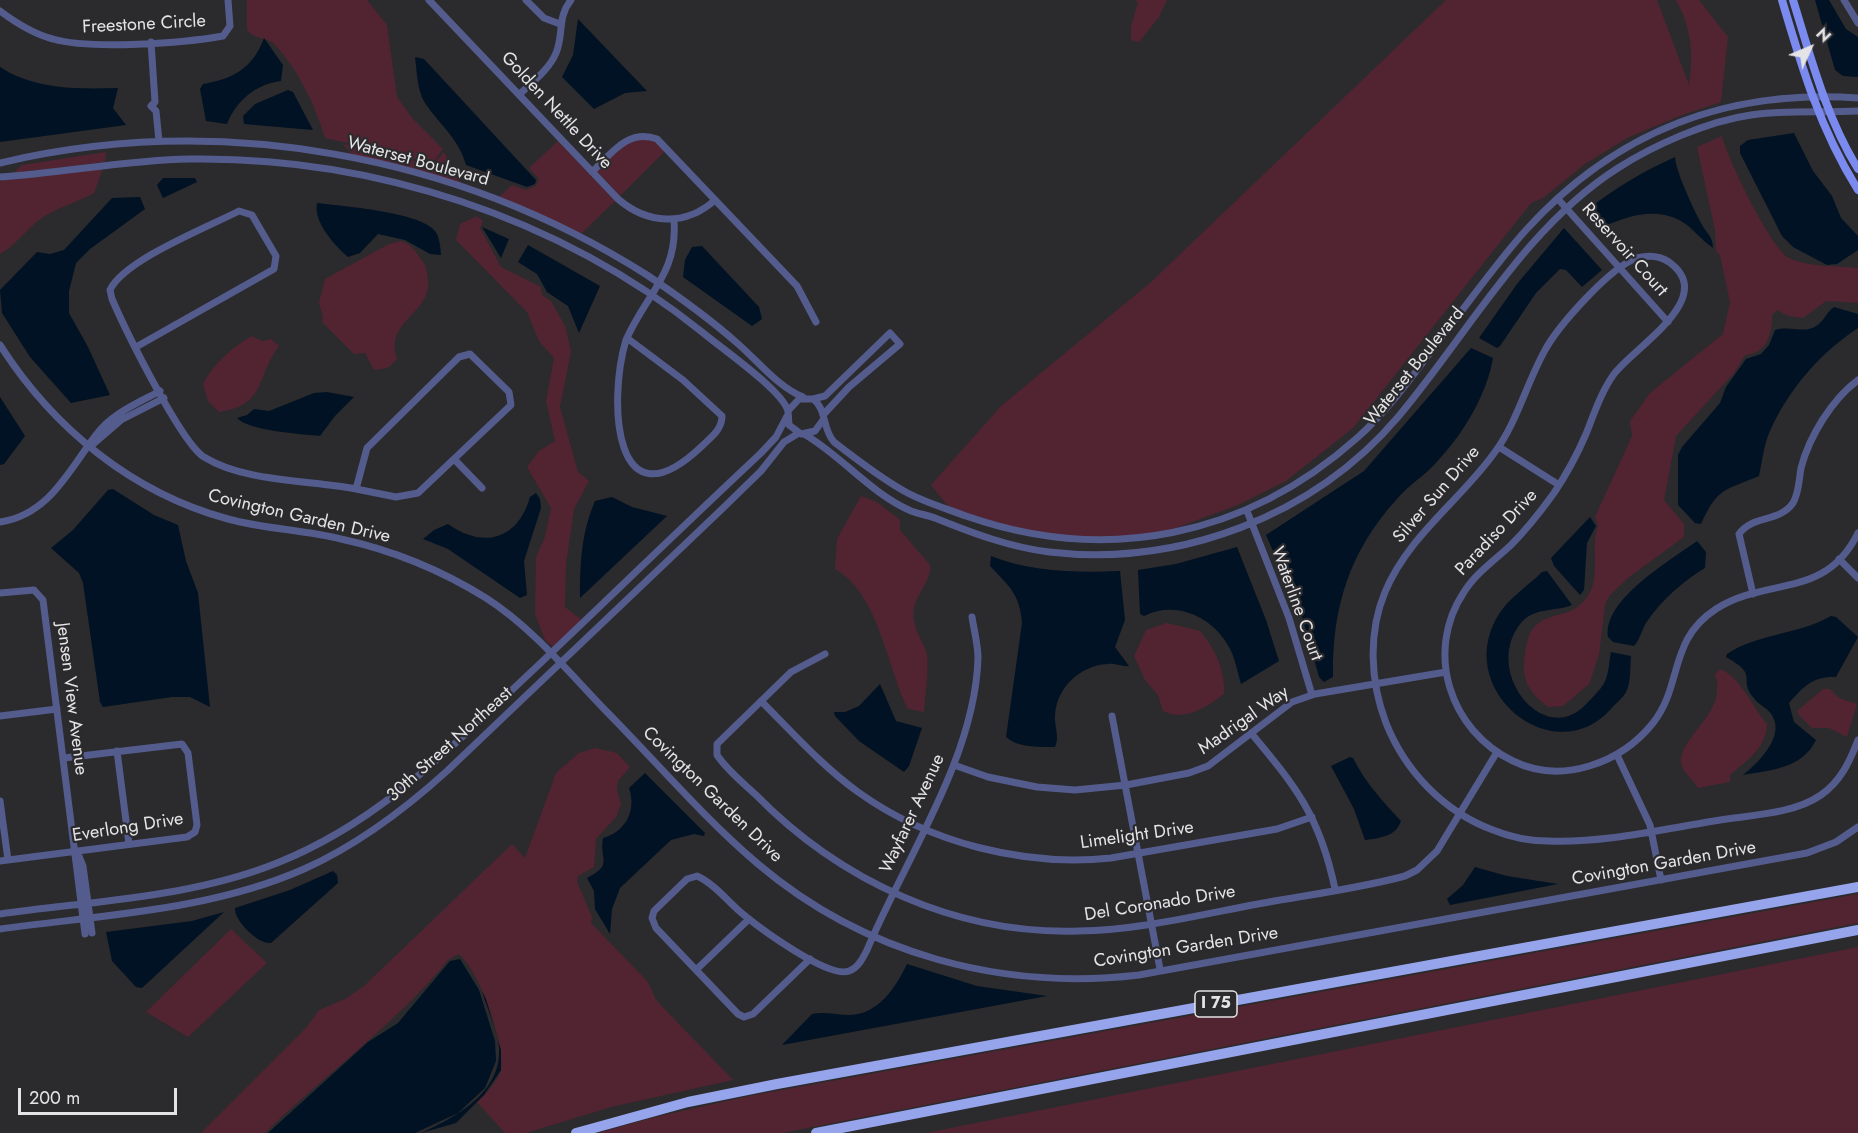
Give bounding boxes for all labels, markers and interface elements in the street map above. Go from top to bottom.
street label: Freestone Circle [82,11,206,39]
north arrow [1780,18,1840,78]
text: N [1811,23,1836,48]
street label: Golden Nettle Drive [496,48,616,174]
street label: Waterset Boulevard [345,133,491,191]
street label: Reservoir Court [1576,199,1672,301]
street label: Waterset Boulevard [1361,303,1469,431]
street label: Silver Sun Drive [1389,442,1485,548]
street label: Paradiso Drive [1452,485,1542,581]
street label: Covington Garden Drive [206,486,392,548]
street label: Waterline Court [1265,544,1327,664]
street label: Jensen View Avenue [51,621,91,777]
street label: Madrigal Way [1195,682,1293,760]
street label: 30th Street Northeast [383,683,517,807]
street label: Covington Garden Drive [637,722,787,868]
street label: Wayfarer Avenue [876,751,950,877]
street label: Everlong Drive [71,809,185,847]
street label: Limelight Drive [1079,817,1195,855]
street label: Covington Garden Drive [1570,837,1758,891]
street label: Del Coronado Drive [1083,881,1237,927]
street label: Covington Garden Drive [1092,923,1280,973]
road number: I 75 [1195,991,1237,1017]
scale bar [21,1076,180,1114]
text: 200 m [29,1085,80,1111]

